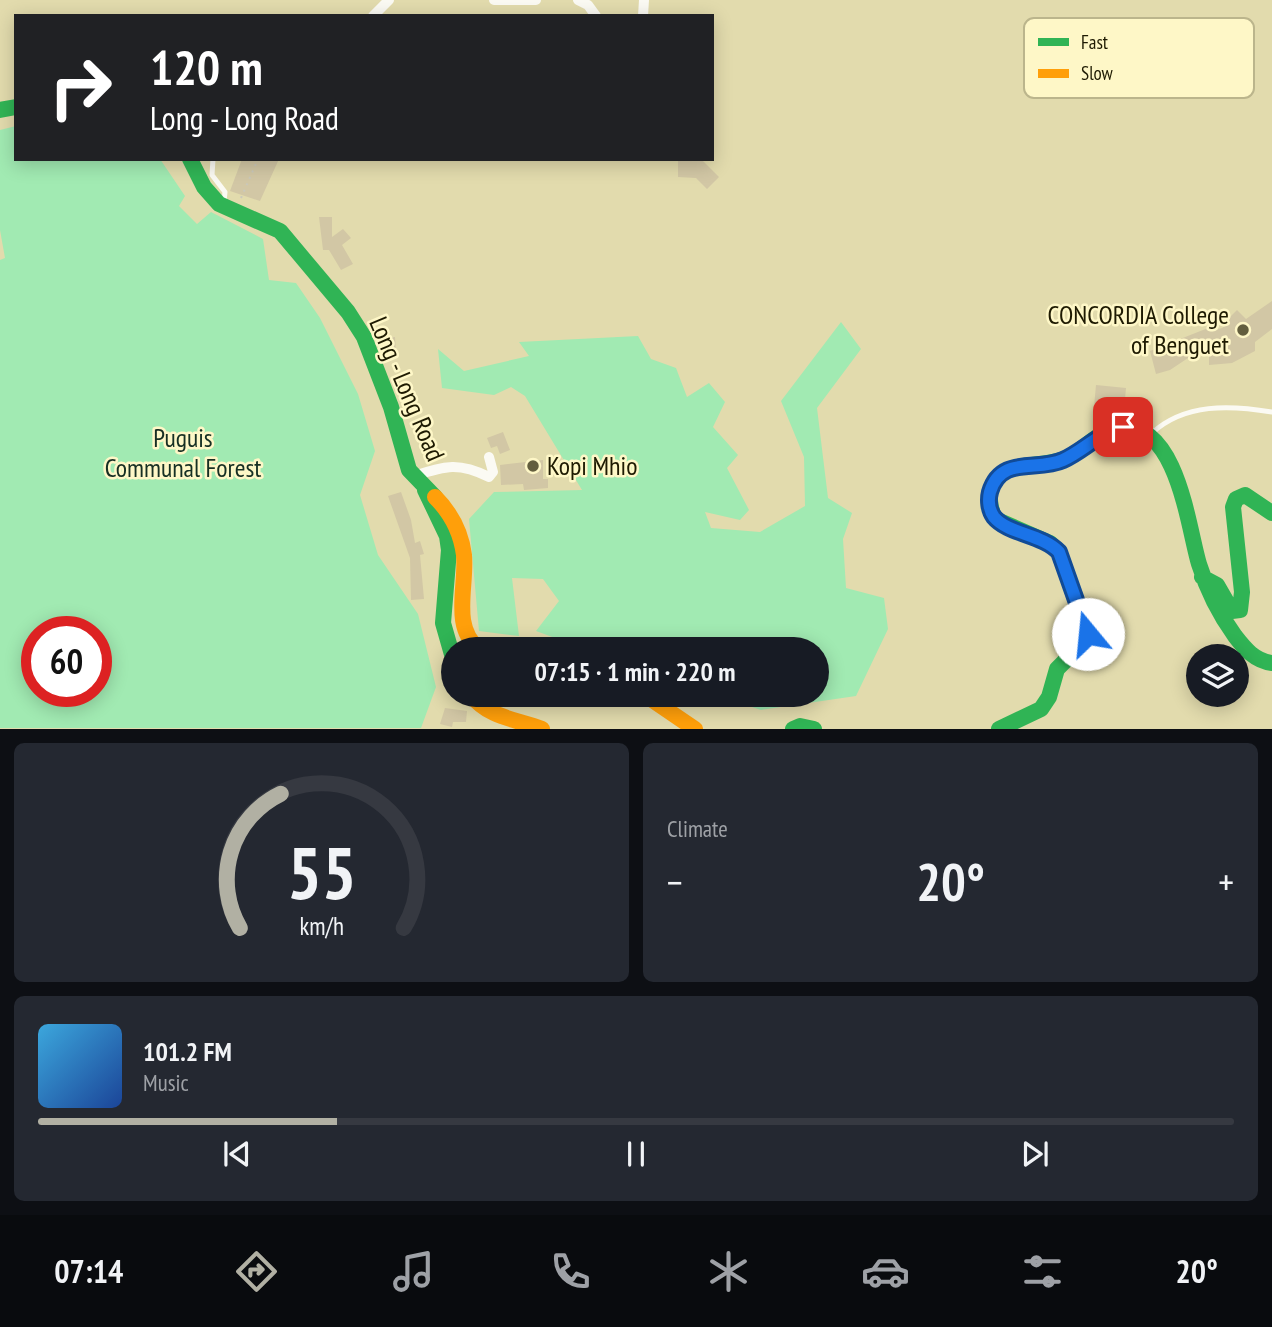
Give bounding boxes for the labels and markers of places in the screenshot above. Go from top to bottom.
place label: CONCORDIA College of Benguet [1048,298,1229,361]
marker: CONCORDIA College of Benguet [1235,322,1251,338]
pin [1093,397,1153,457]
place label: Kopi Mhio [547,449,637,482]
marker: Kopi Mhio [525,458,541,474]

